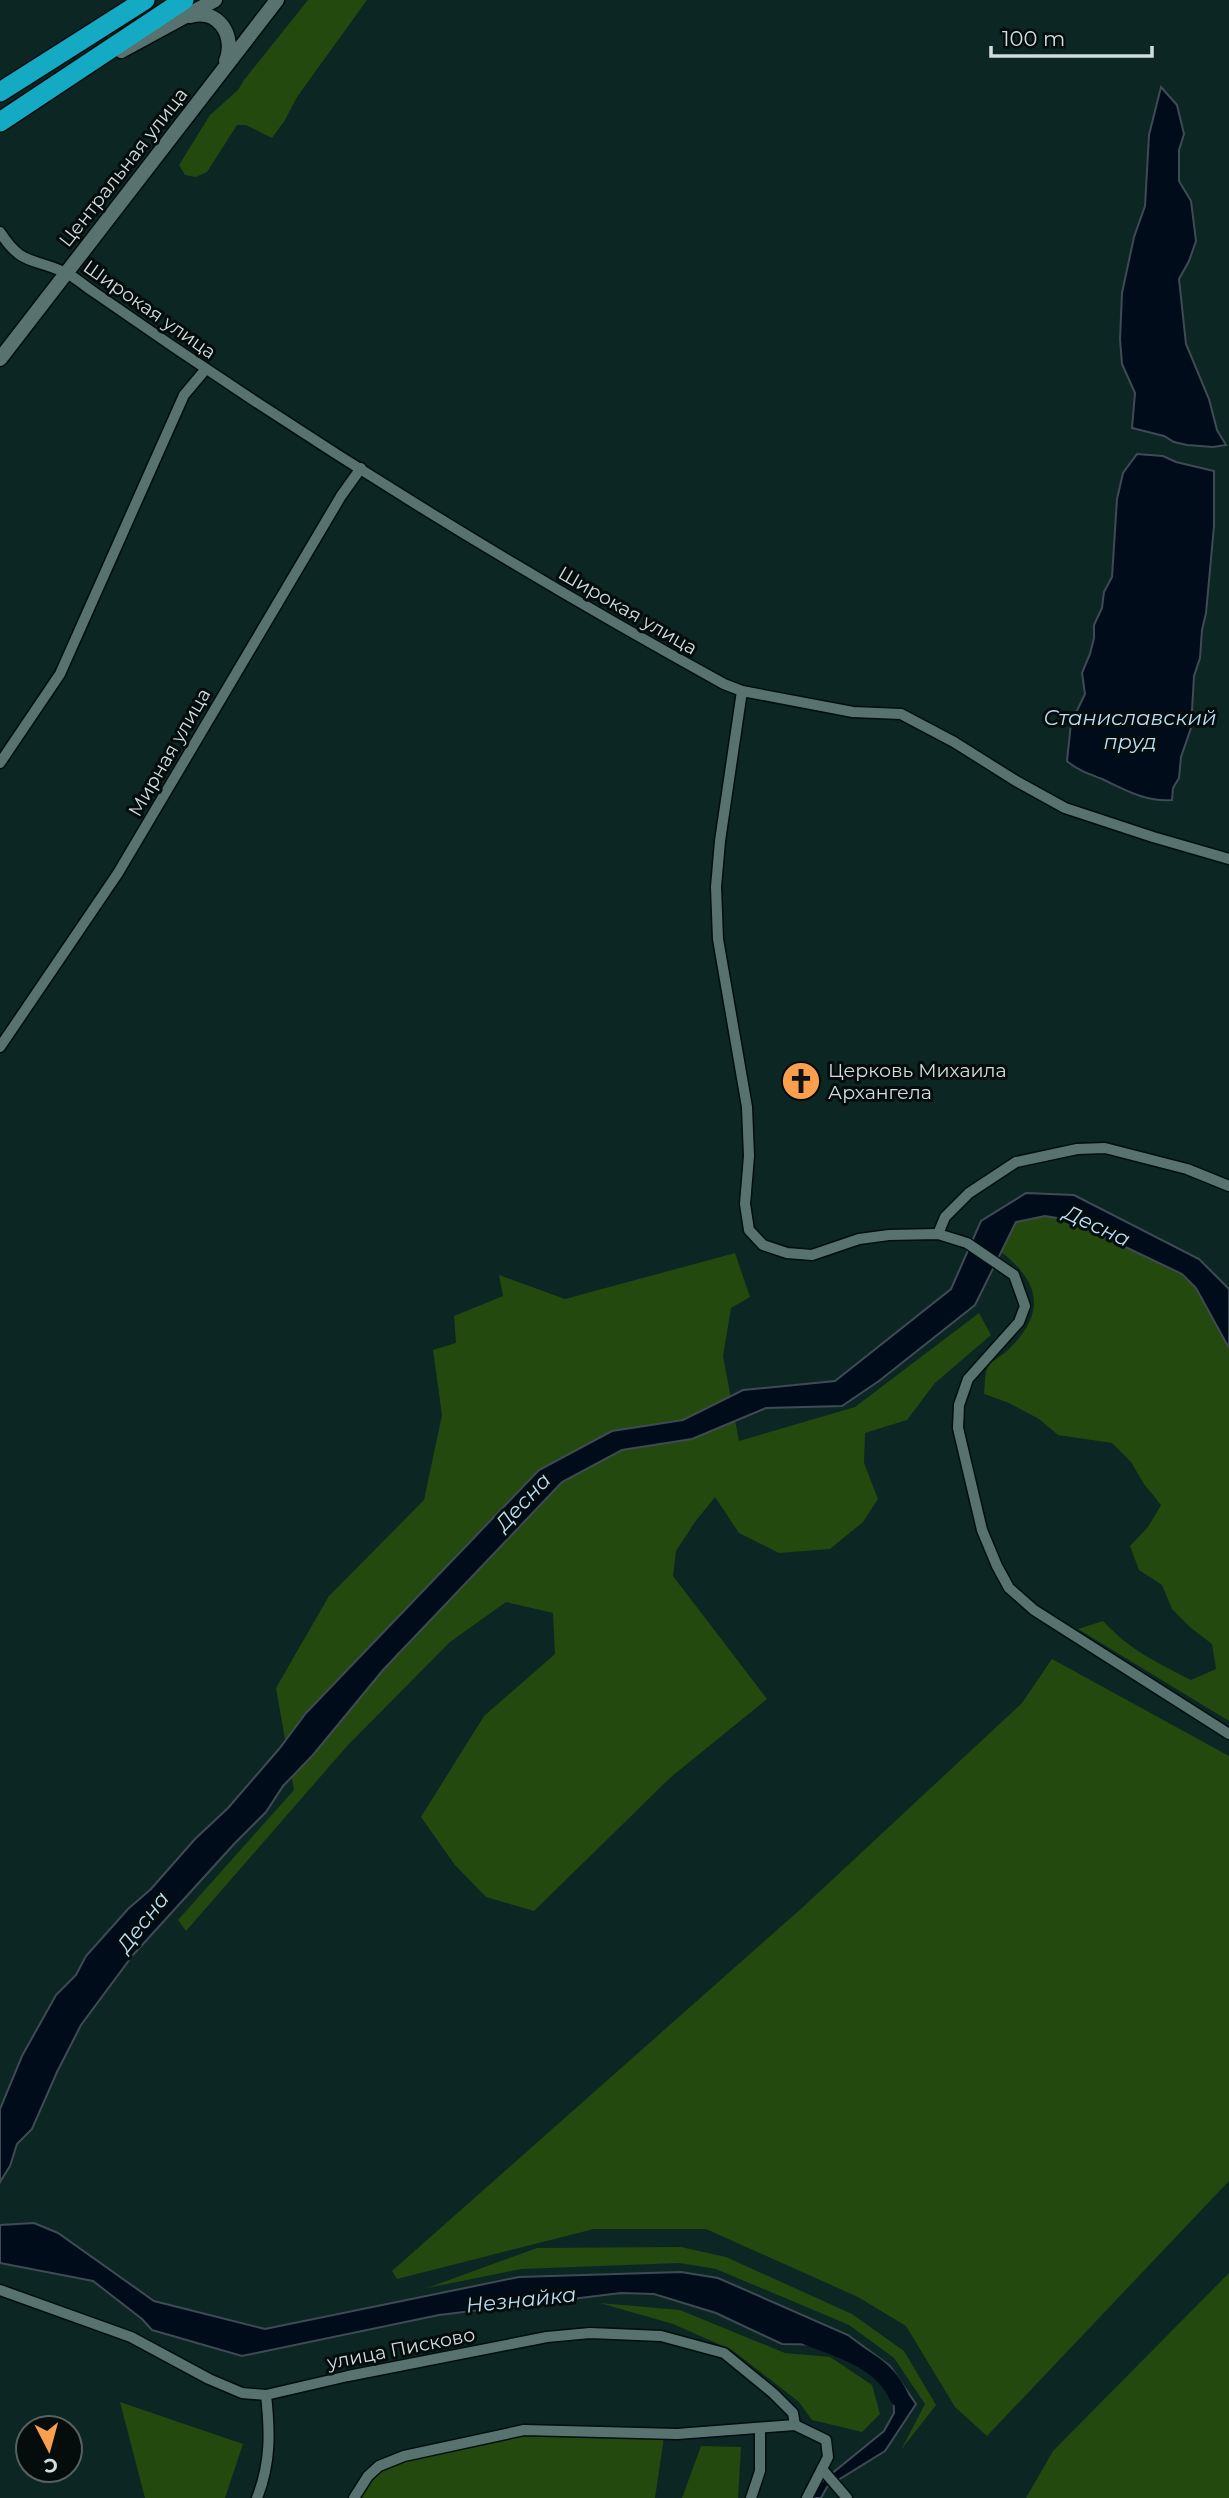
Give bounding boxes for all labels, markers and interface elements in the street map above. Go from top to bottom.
scale bar [991,14,1152,58]
text: 100 m [1002,26,1065,51]
street label: Центральная улица [54,83,193,251]
street label: Широкая улица [79,255,220,364]
street label: Широкая улица [554,561,701,660]
street label: Мирная улица [123,684,215,820]
water label: Станиславский пруд [1044,705,1216,754]
place label: Церковь Михаила Архангела [828,1059,1007,1104]
church icon: Церковь Михаила Архангела [780,1060,822,1102]
water label: Десна [1058,1199,1134,1252]
water label: Десна [488,1467,556,1537]
water label: Десна [110,1886,174,1959]
water label: Незнайка [465,2281,577,2318]
street label: улица Писково [324,2323,477,2374]
north arrow [14,2414,84,2484]
text: С [42,2453,59,2478]

